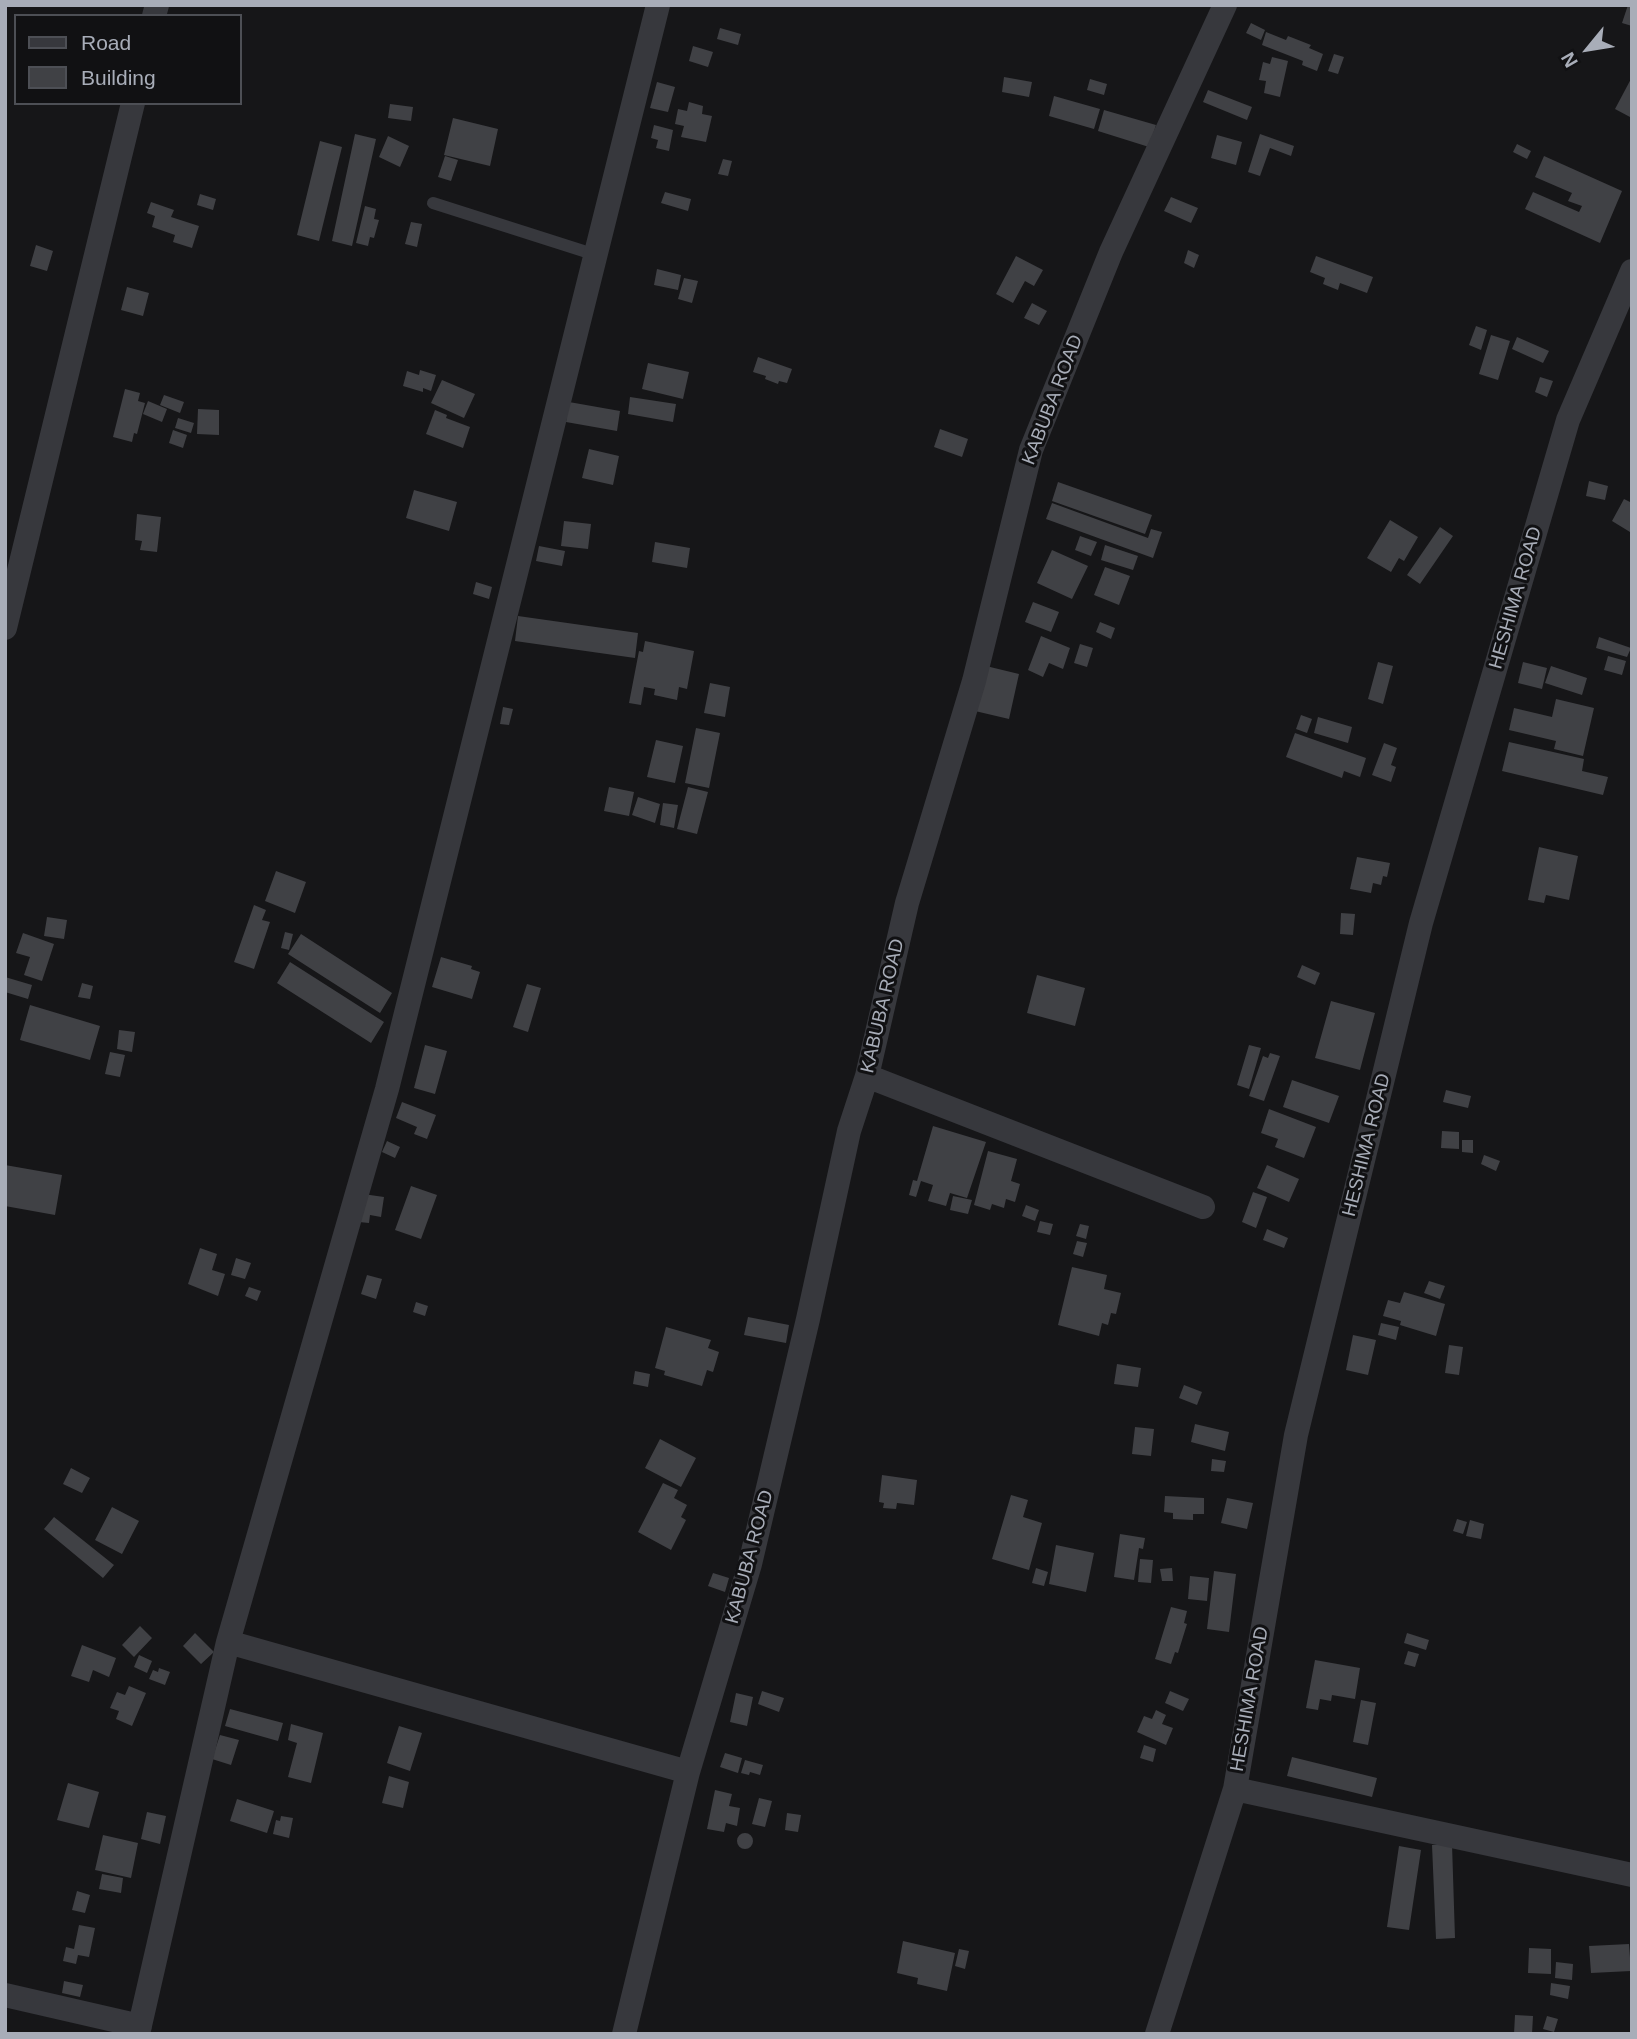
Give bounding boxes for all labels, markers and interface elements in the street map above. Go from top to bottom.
legend [14,14,242,105]
north arrow [1553,14,1623,84]
text: Road [81,31,131,54]
text: N [1557,49,1582,71]
text: Building [81,66,156,89]
street label: KABUBA ROAD [1018,332,1088,468]
street label: HESHIMA ROAD [1485,524,1547,672]
street label: KABUBA ROAD [856,937,910,1075]
street label: HESHIMA ROAD [1338,1071,1396,1219]
street label: KABUBA ROAD [721,1488,779,1626]
street label: HESHIMA ROAD [1226,1625,1274,1773]

